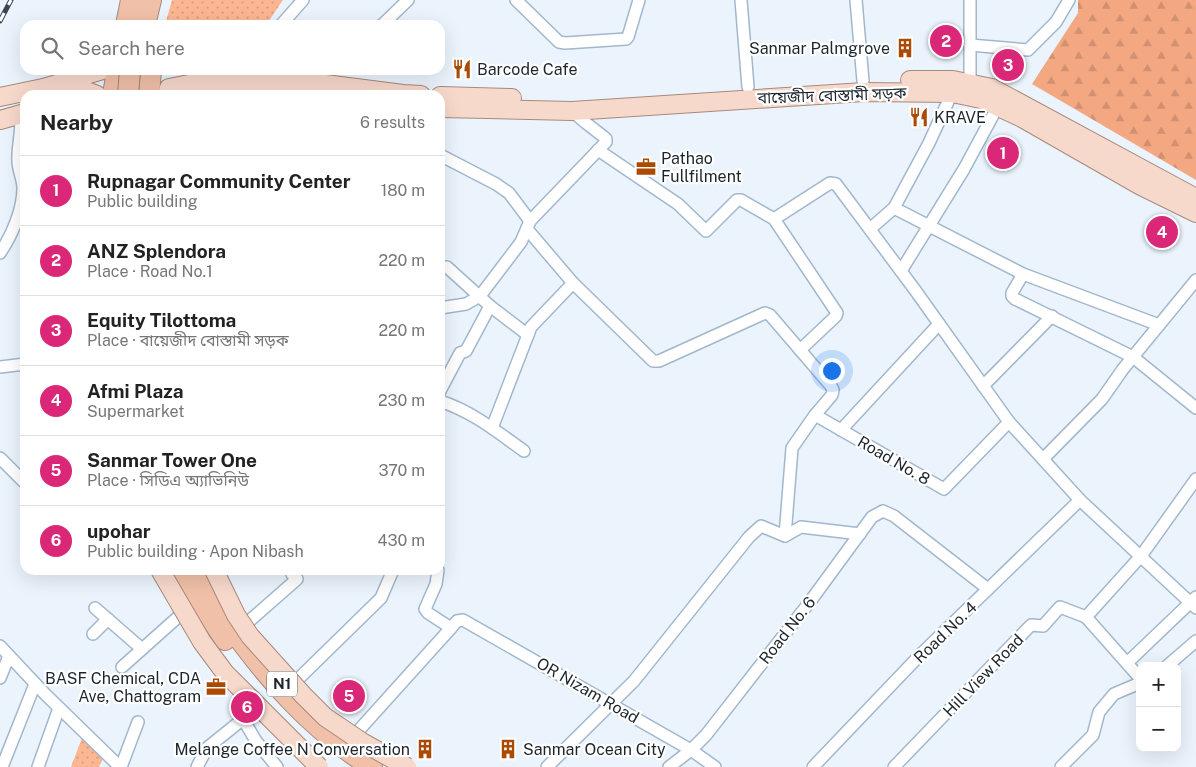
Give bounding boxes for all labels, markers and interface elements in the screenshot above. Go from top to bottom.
search box [20,20,445,75]
pin: 2 [930,22,962,60]
icon: search [38,34,66,62]
text: Search here [78,37,185,59]
building icon: Sanmar Palmgrove [894,37,916,59]
place label: Sanmar Palmgrove [749,39,890,58]
pin: 3 [992,46,1024,84]
restaurant icon: Barcode Cafe [451,58,473,80]
place label: Barcode Cafe [477,60,578,79]
street label: বায়েজীদ বোস্তামী সড়ক [756,83,908,108]
restaurant icon: KRAVE [908,106,930,128]
place label: KRAVE [934,108,986,127]
text: Nearby [40,110,113,135]
text: 6 results [360,113,425,132]
pin: 1 [987,134,1019,172]
place label: Pathao Fullfilment [661,149,742,186]
office icon: Pathao Fullfilment [635,156,657,178]
text: Rupnagar Community Center [87,170,351,192]
text: 1 [53,181,59,200]
text: 180 m [381,181,425,200]
text: Public building [87,192,198,211]
pin: 4 [1146,213,1178,251]
text: ANZ Splendora [87,240,226,262]
text: 2 [51,251,61,270]
text: 220 m [378,251,425,270]
text: Place · Road No.1 [87,262,213,281]
text: Equity Tilottoma [87,309,236,331]
text: 3 [51,321,61,340]
text: 220 m [378,321,425,340]
text: Place · বায়েজীদ বোস্তামী সড়ক [87,331,289,350]
your location [819,358,845,384]
text: Afmi Plaza [87,380,184,402]
text: 4 [51,391,61,410]
text: 230 m [378,391,425,410]
text: Supermarket [87,402,184,421]
street label: Road No. 8 [854,432,933,489]
text: Sanmar Tower One [87,449,257,471]
text: 5 [51,461,61,480]
text: 370 m [378,461,425,480]
text: Place · সিডিএ অ্যাভিনিউ [87,471,249,490]
text: upohar [87,520,151,542]
text: 6 [51,531,61,550]
text: 430 m [377,531,425,550]
text: Public building · Apon Nibash [87,542,304,561]
street label: Road No. 6 [755,593,820,668]
street label: Road No. 4 [910,598,981,667]
street label: Hill View Road [939,630,1027,720]
street label: OR Nizam Road [533,654,642,727]
map controls [1136,662,1181,752]
button: + [1136,662,1181,707]
place label: BASF Chemical, CDA Ave, Chattogram [45,669,201,706]
road number: N1 [267,672,297,696]
office icon: BASF Chemical, CDA Ave, Chattogram [205,676,227,698]
pin: 5 [333,677,365,715]
pin: 6 [231,688,263,726]
button: − [1136,707,1181,752]
building icon: Melange Coffee N Conversation [414,738,436,760]
building icon: Sanmar Ocean City [497,738,519,760]
place label: Melange Coffee N Conversation [174,740,410,759]
place label: Sanmar Ocean City [523,740,666,759]

